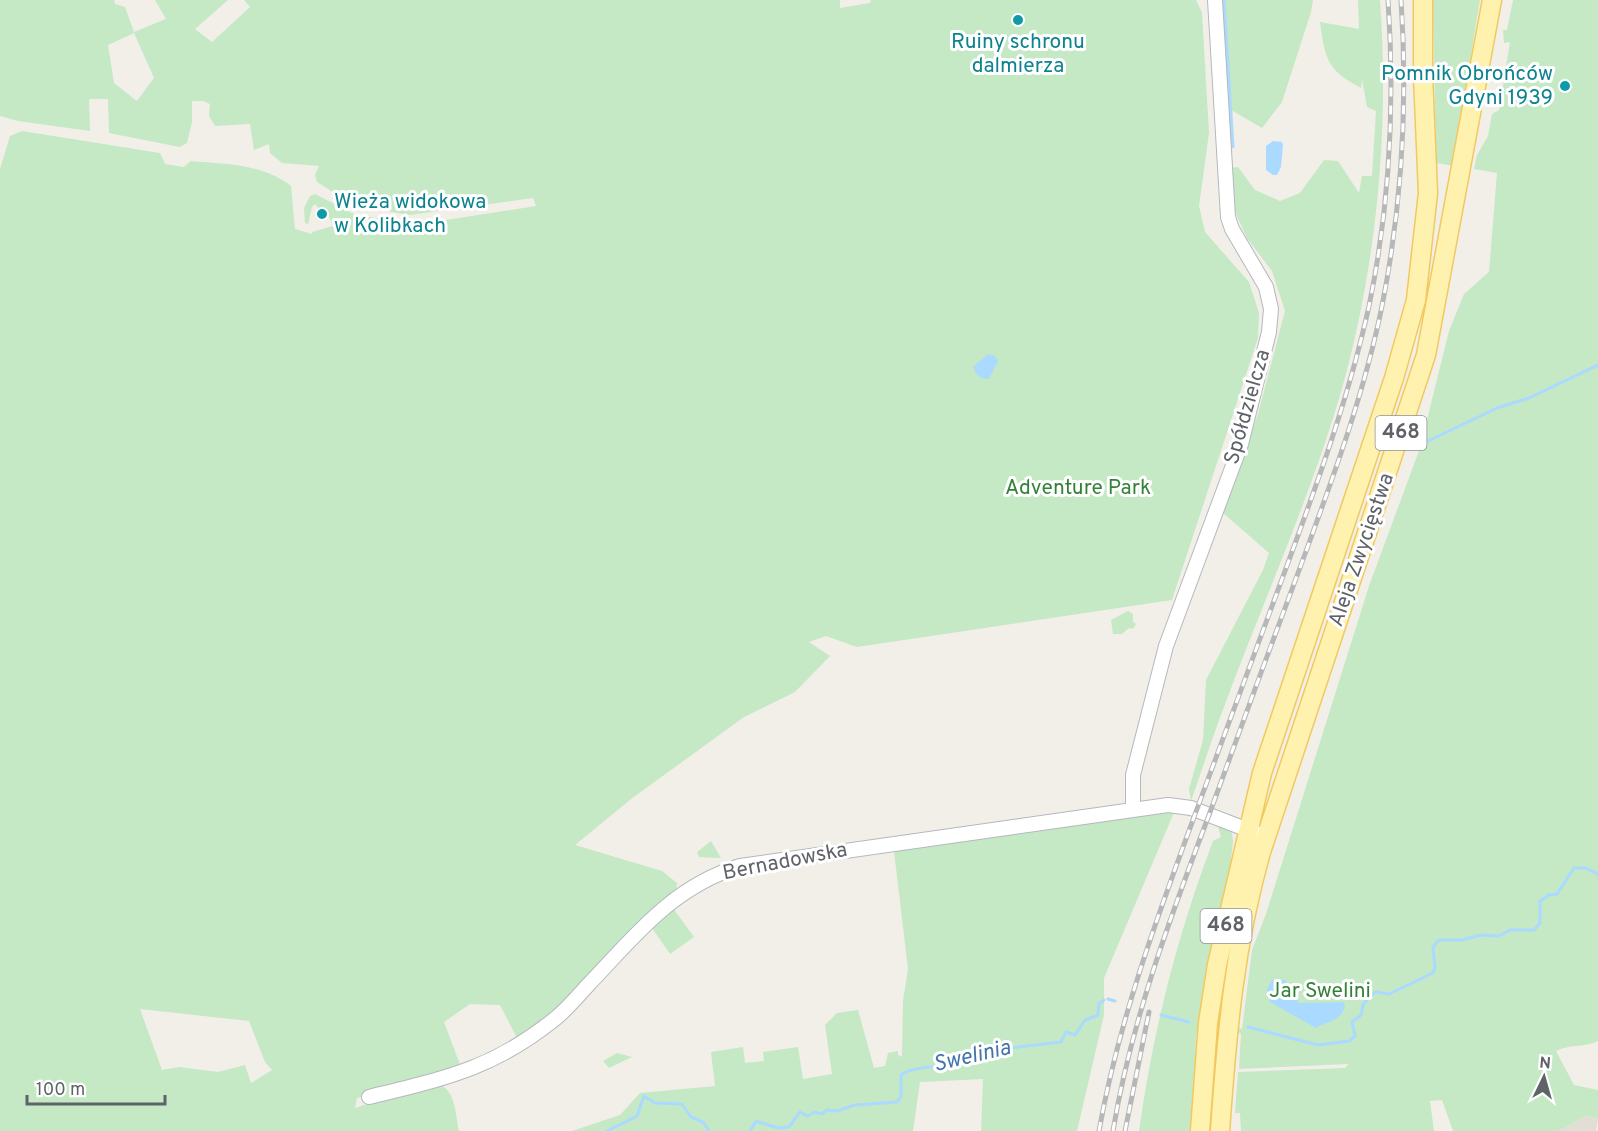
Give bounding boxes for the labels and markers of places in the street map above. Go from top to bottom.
marker: Ruiny schronu dalmierza [1011,13,1025,27]
place label: Ruiny schronu dalmierza [951,29,1085,80]
place label: Pomnik Obrońców Gdyni 1939 [1381,61,1553,112]
marker: Pomnik Obrońców Gdyni 1939 [1558,79,1572,93]
place label: Wieża widokowa w Kolibkach [334,189,486,240]
marker: Wieża widokowa w Kolibkach [315,207,329,221]

